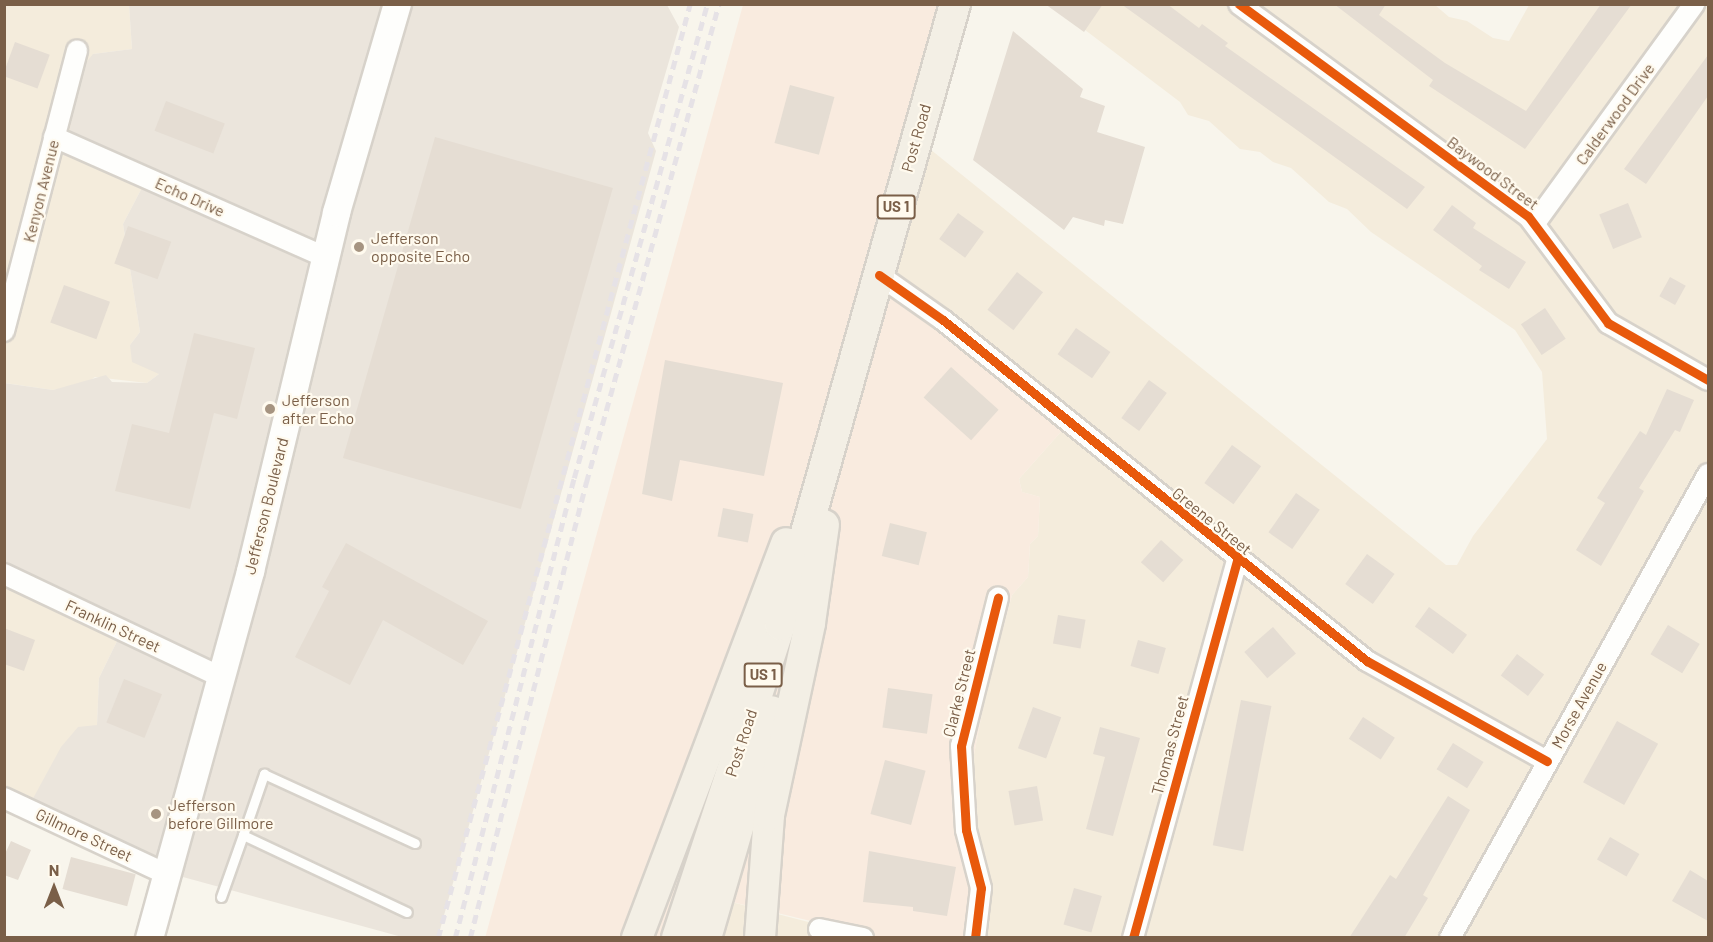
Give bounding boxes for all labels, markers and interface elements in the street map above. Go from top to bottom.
street label: Calderwood Drive [1572,59,1658,169]
street label: Post Road [897,102,935,174]
street label: Baywood Street [1443,132,1543,214]
street label: Kenyon Avenue [19,138,63,244]
street label: Echo Drive [152,173,228,221]
road number: US 1 [876,195,916,219]
place label: Jefferson opposite Echo [371,228,470,266]
marker: Jefferson opposite Echo [352,240,366,254]
place label: Jefferson after Echo [282,390,354,428]
marker: Jefferson after Echo [263,402,277,416]
street label: Jefferson Boulevard [240,436,292,576]
street label: Greene Street [1168,483,1256,559]
street label: Franklin Street [62,596,164,656]
street label: Clarke Street [939,647,979,739]
street label: Morse Avenue [1547,658,1611,752]
road number: US 1 [744,663,783,687]
street label: Thomas Street [1147,693,1193,797]
street label: Post Road [721,707,761,779]
place label: Jefferson before Gillmore [168,795,274,833]
street label: Gillmore Street [33,804,135,866]
marker: Jefferson before Gillmore [149,807,163,821]
north arrow [24,858,84,918]
text: N [49,860,59,879]

